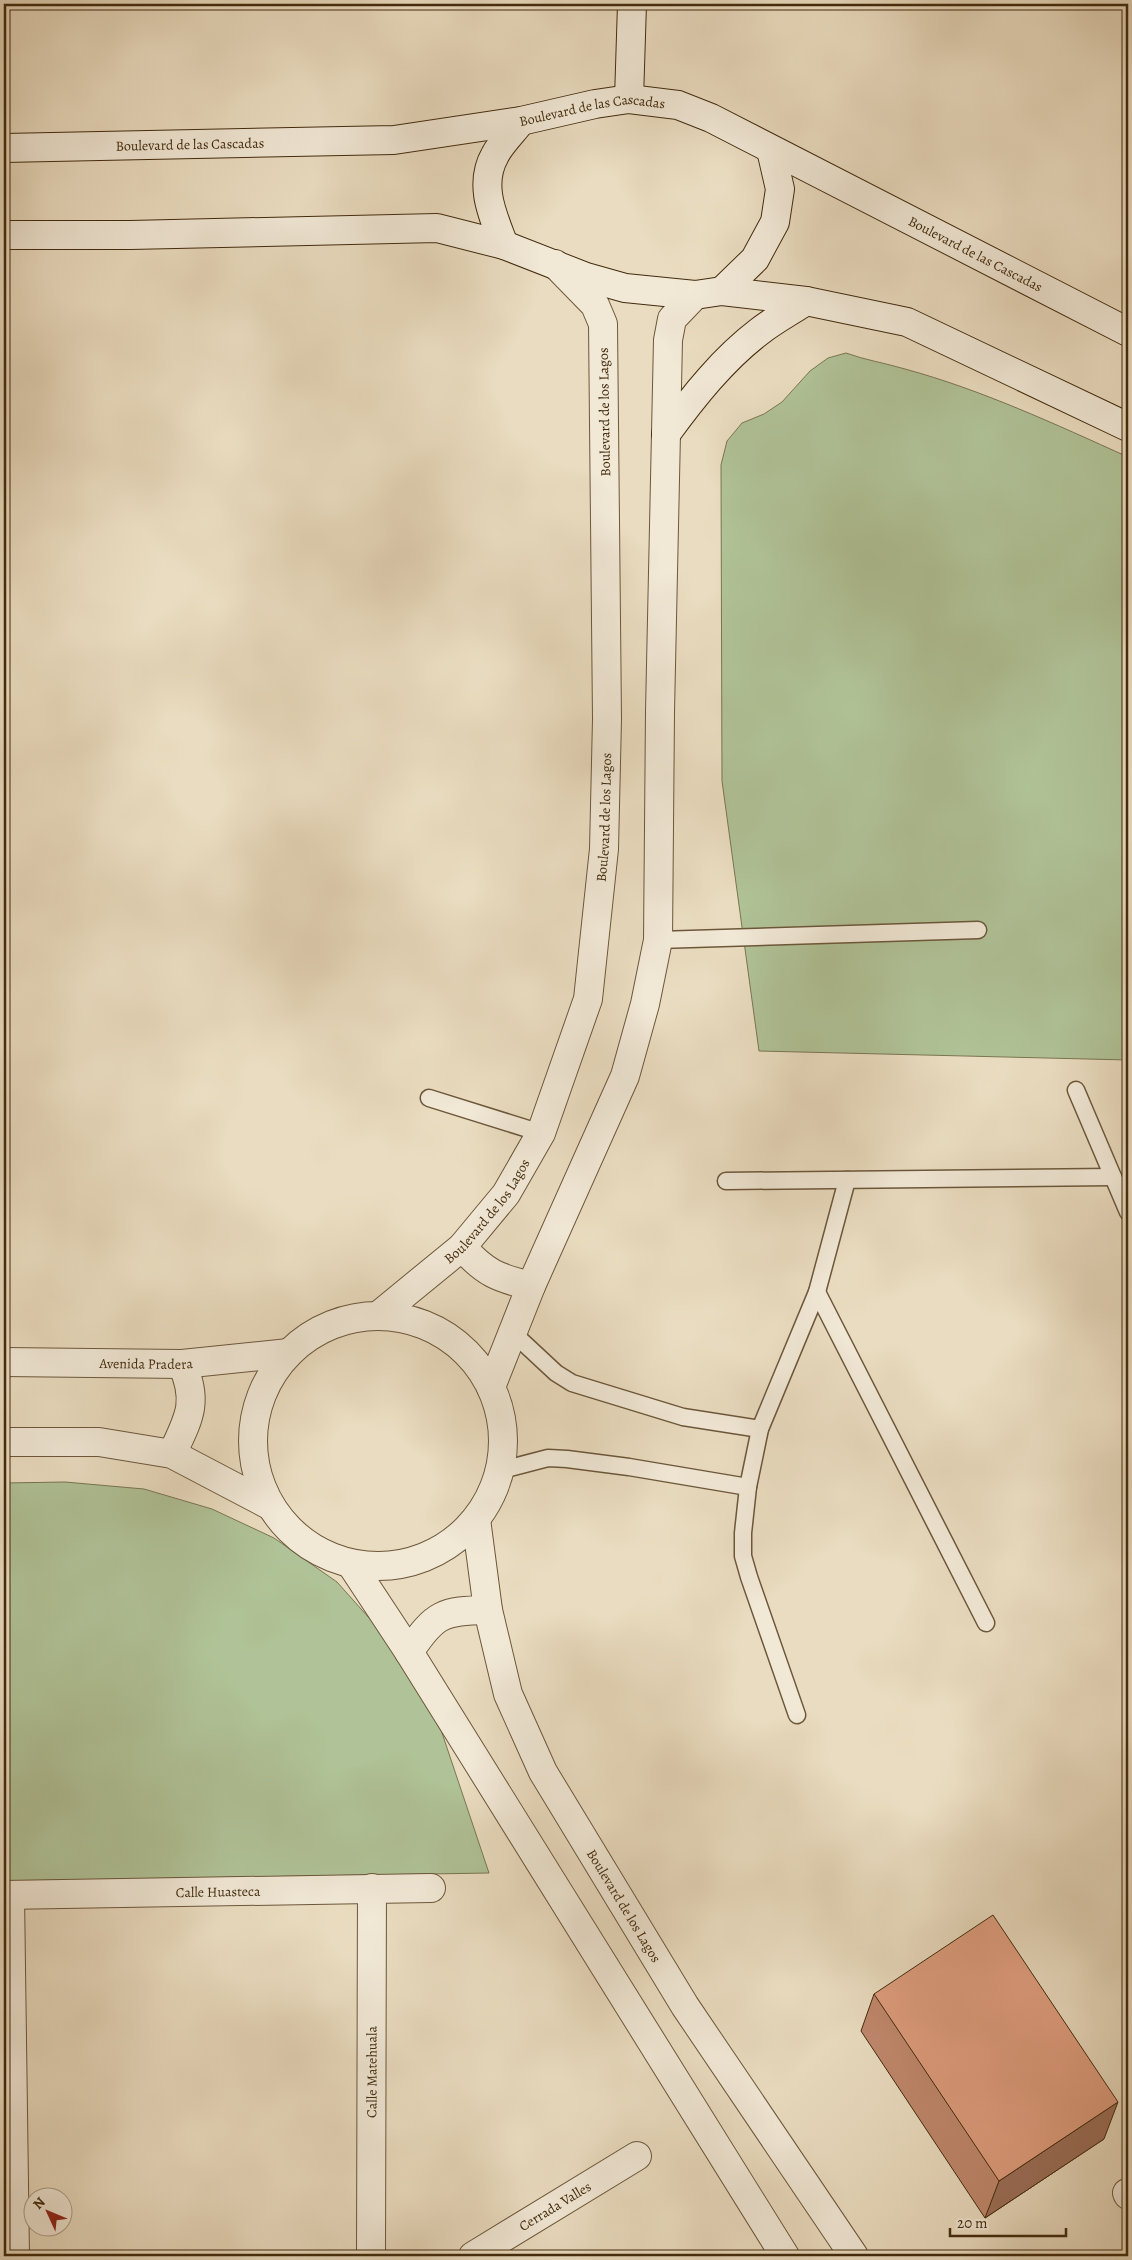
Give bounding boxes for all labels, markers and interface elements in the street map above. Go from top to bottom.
street label: Boulevard de las Cascadas [517,90,666,131]
street label: Boulevard de las Cascadas [116,134,264,156]
street label: Boulevard de las Cascadas [905,212,1046,297]
street label: Boulevard de los Lagos [594,347,615,477]
street label: Boulevard de los Lagos [592,753,616,883]
street label: Boulevard de los Lagos [440,1155,534,1268]
street label: Avenida Pradera [98,1354,194,1374]
street label: Boulevard de los Lagos [582,1846,665,1966]
street label: Calle Huasteca [175,1882,261,1902]
street label: Calle Matehuala [362,2026,382,2118]
street label: Cerrada Valles [516,2177,595,2236]
north arrow [22,2188,72,2238]
text: N [29,2193,49,2214]
scale bar [950,2205,1066,2237]
text: 20 m [957,2213,988,2233]

